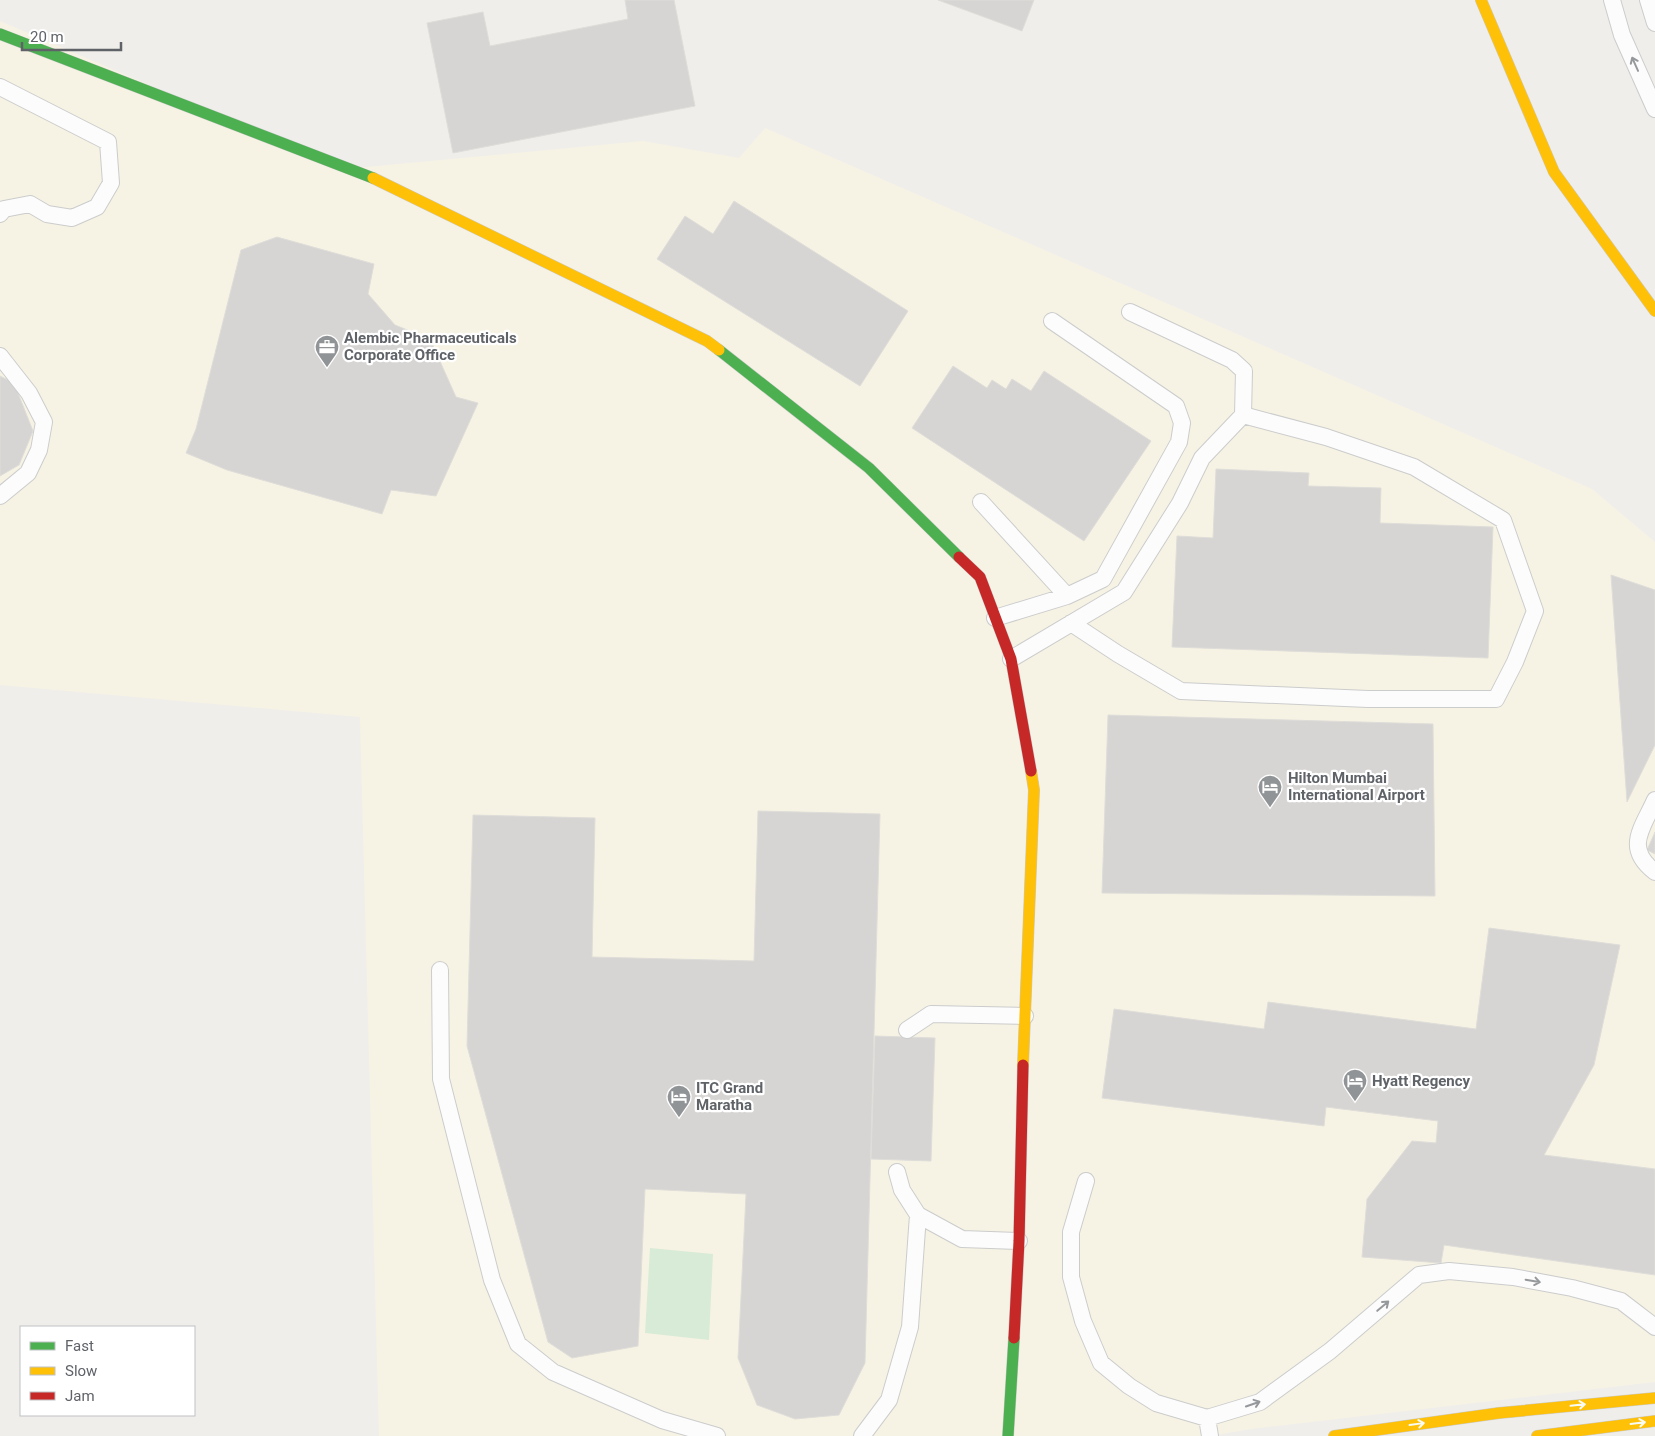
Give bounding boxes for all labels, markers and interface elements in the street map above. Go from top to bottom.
scale bar [22,20,121,52]
text: 20 m [30,28,64,46]
one-way arrow [1630,57,1640,72]
place label: Alembic Pharmaceuticals Corporate Office [344,329,517,364]
office icon: Alembic Pharmaceuticals Corporate Office [314,334,340,368]
place label: Hilton Mumbai International Airport [1288,769,1425,804]
hotel icon: Hilton Mumbai International Airport [1257,774,1283,808]
hotel icon: Hyatt Regency [1342,1068,1368,1102]
place label: Hyatt Regency [1372,1072,1471,1090]
place label: ITC Grand Maratha [696,1079,763,1114]
hotel icon: ITC Grand Maratha [666,1084,692,1118]
one-way arrow [1524,1276,1540,1286]
one-way arrow [1376,1301,1389,1312]
legend [20,1326,195,1416]
text: Fast [65,1337,94,1355]
text: Slow [65,1362,97,1380]
text: Jam [65,1387,95,1405]
one-way arrow [1245,1398,1261,1408]
one-way arrow [1570,1400,1586,1410]
one-way arrow [1629,1418,1645,1428]
one-way arrow [1409,1419,1425,1429]

